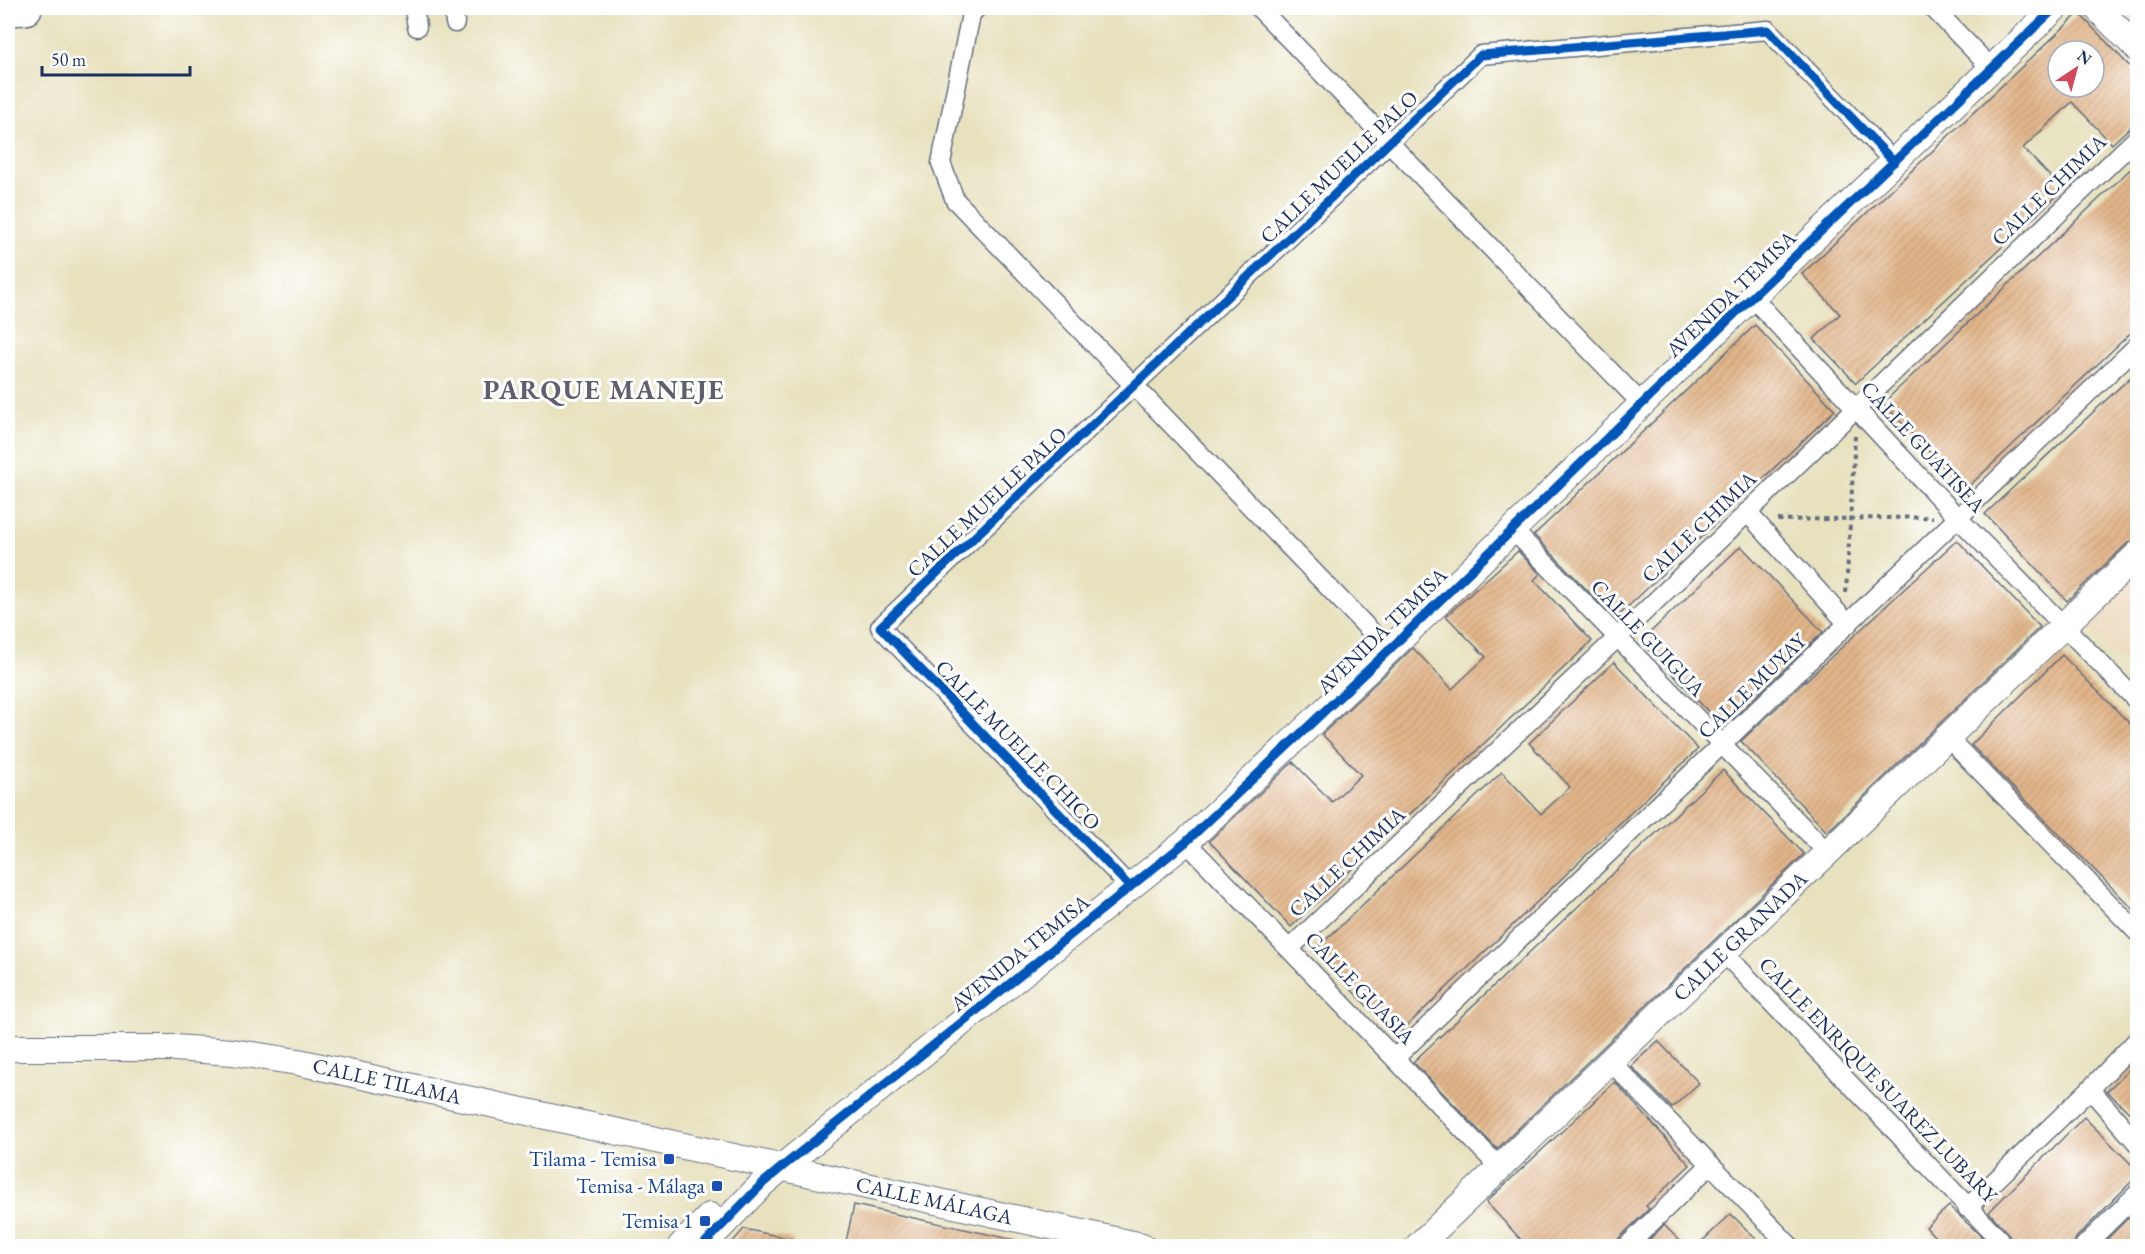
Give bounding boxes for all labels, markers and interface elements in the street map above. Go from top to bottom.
scale bar [42,39,190,77]
north arrow [2046,39,2106,99]
text: N [2073,45,2096,70]
text: 50 m [51,48,86,71]
street label: CALLE MUELLE PALO [1254,84,1423,249]
street label: CALLE CHIMIA [1985,128,2112,251]
street label: AVENIDA TEMISA [1659,224,1802,364]
district label: PARQUE MANEJE [483,372,725,407]
street label: CALLE GUATISEA [1855,375,1992,519]
street label: CALLE MUELLE PALO [901,420,1072,583]
street label: CALLE CHIMIA [1635,465,1762,588]
street label: AVENIDA TEMISA [1310,561,1453,701]
street label: CALLE GUIGUA [1585,573,1712,702]
street label: CALLE MUYAY [1692,626,1813,744]
street label: CALLE MUELLE CHICO [930,654,1107,836]
street label: CALLE CHIMIA [1283,800,1411,923]
street label: CALLE GRANADA [1667,865,1813,1007]
street label: AVENIDA TEMISA [944,888,1095,1018]
street label: CALLE GUASIA [1300,925,1421,1050]
street label: CALLE ENRIQUE SUAREZ LUBARY [1753,951,2005,1210]
street label: CALLE TILAMA [310,1052,464,1110]
place label: Tilama - Temisa [529,1145,658,1172]
marker: Tilama - Temisa [662,1152,676,1166]
street label: CALLE MÁLAGA [853,1170,1016,1230]
place label: Temisa - Málaga [576,1172,706,1199]
marker: Temisa - Málaga [710,1179,724,1193]
place label: Temisa 1 [622,1207,693,1234]
marker: Temisa 1 [698,1214,712,1228]

